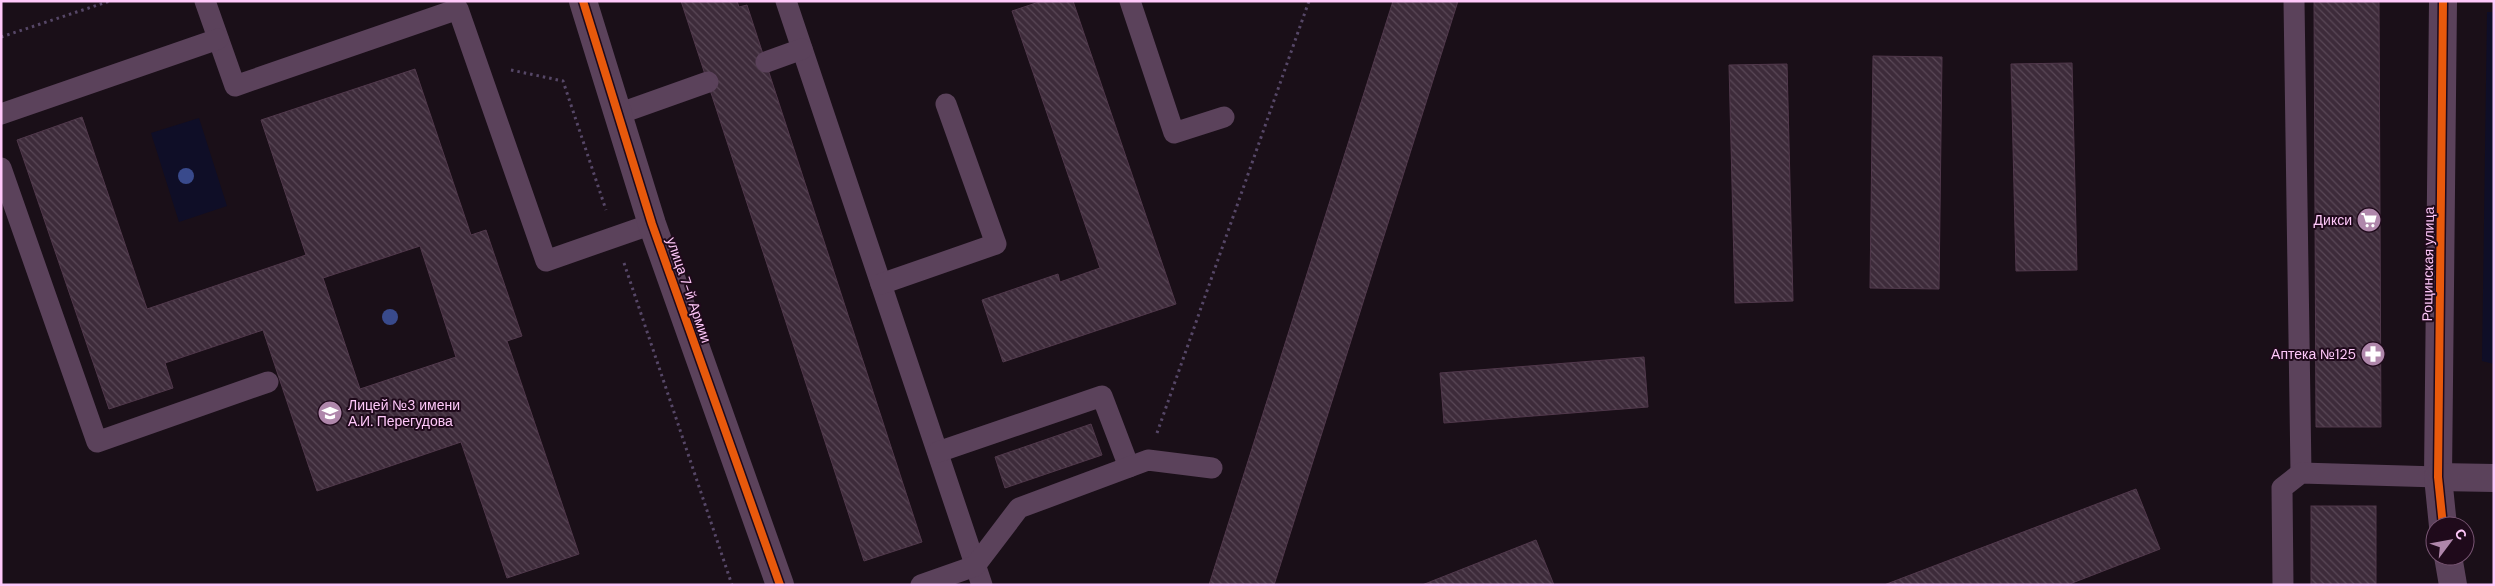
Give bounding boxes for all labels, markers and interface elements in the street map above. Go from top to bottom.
street label: Рощинская улица [2418,206,2438,321]
supermarket icon: Дикси [2356,207,2382,233]
place label: Дикси [2314,211,2352,229]
street label: улица 7-й Армии [662,235,716,345]
pharmacy icon: Аптека №125 [2360,341,2386,367]
place label: Аптека №125 [2271,345,2356,363]
place label: Лицей №3 имени А.И. Перегудова [348,396,460,430]
school or university icon: Лицей №3 имени А.И. Перегудова [317,400,343,426]
north arrow [2425,516,2475,566]
text: С [2451,525,2471,543]

